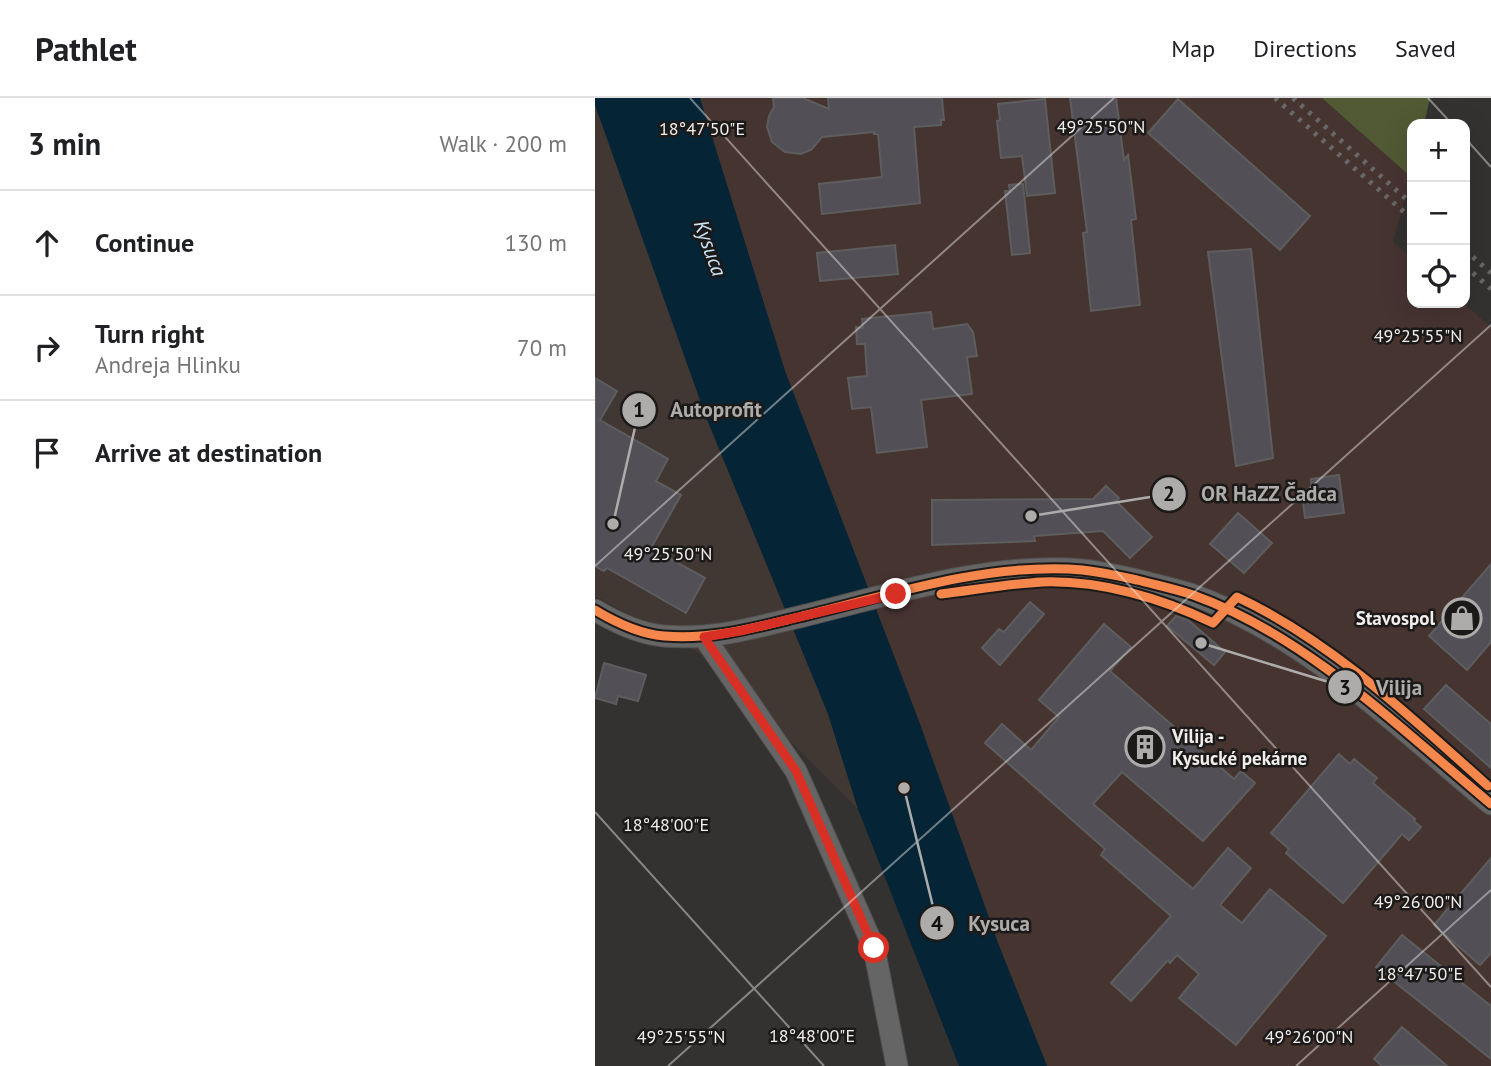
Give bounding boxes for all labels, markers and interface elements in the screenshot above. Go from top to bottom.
text: Pathlet [35,27,137,70]
text: Map [1171,33,1215,64]
text: Directions [1253,33,1357,64]
text: Saved [1395,33,1456,64]
text: 49°25'50"N [1057,115,1145,138]
text: 18°47'50"E [659,117,745,140]
map controls [1407,119,1470,308]
button: + [1407,119,1470,182]
text: 3 min [28,124,101,163]
text: Walk · 200 m [440,129,567,158]
button: − [1407,182,1470,245]
water label: Kysuca [688,216,733,280]
icon: ahead [28,224,66,262]
text: Continue [95,226,194,259]
text: 130 m [505,228,567,257]
button: locate [1407,245,1470,308]
text: Turn right [95,317,204,350]
text: 49°25'55"N [1374,324,1462,347]
icon: right [28,329,66,367]
text: 70 m [517,333,567,362]
text: Andreja Hlinku [95,350,241,379]
callout: Autoprofit [621,389,776,431]
text: 1 [633,396,645,423]
text: Autoprofit [670,396,762,423]
icon: arrive [28,434,66,472]
text: Arrive at destination [95,436,322,469]
callout: OR HaZZ Čadca [1151,473,1351,515]
text: 2 [1163,480,1175,507]
text: OR HaZZ Čadca [1201,480,1337,507]
text: 49°25'50"N [624,542,712,565]
route end [880,578,911,609]
shop icon: Stavospol [1441,597,1483,639]
place label: Stavospol [1356,606,1435,630]
callout: Vilija [1327,666,1436,708]
text: 3 [1339,674,1351,701]
text: Vilija [1375,674,1422,701]
place label: Vilija - Kysucké pekárne [1171,724,1307,770]
building icon: Vilija - Kysucké pekárne [1124,726,1166,768]
text: 18°48'00"E [623,813,709,836]
text: 49°26'00"N [1374,890,1462,913]
callout: Kysuca [919,902,1044,944]
text: 4 [931,910,943,937]
text: Kysuca [968,910,1030,937]
route start [858,932,889,963]
text: 18°47'50"E [1377,962,1463,985]
text: 18°48'00"E [769,1024,855,1047]
text: 49°25'55"N [637,1025,725,1048]
text: 49°26'00"N [1265,1025,1353,1048]

